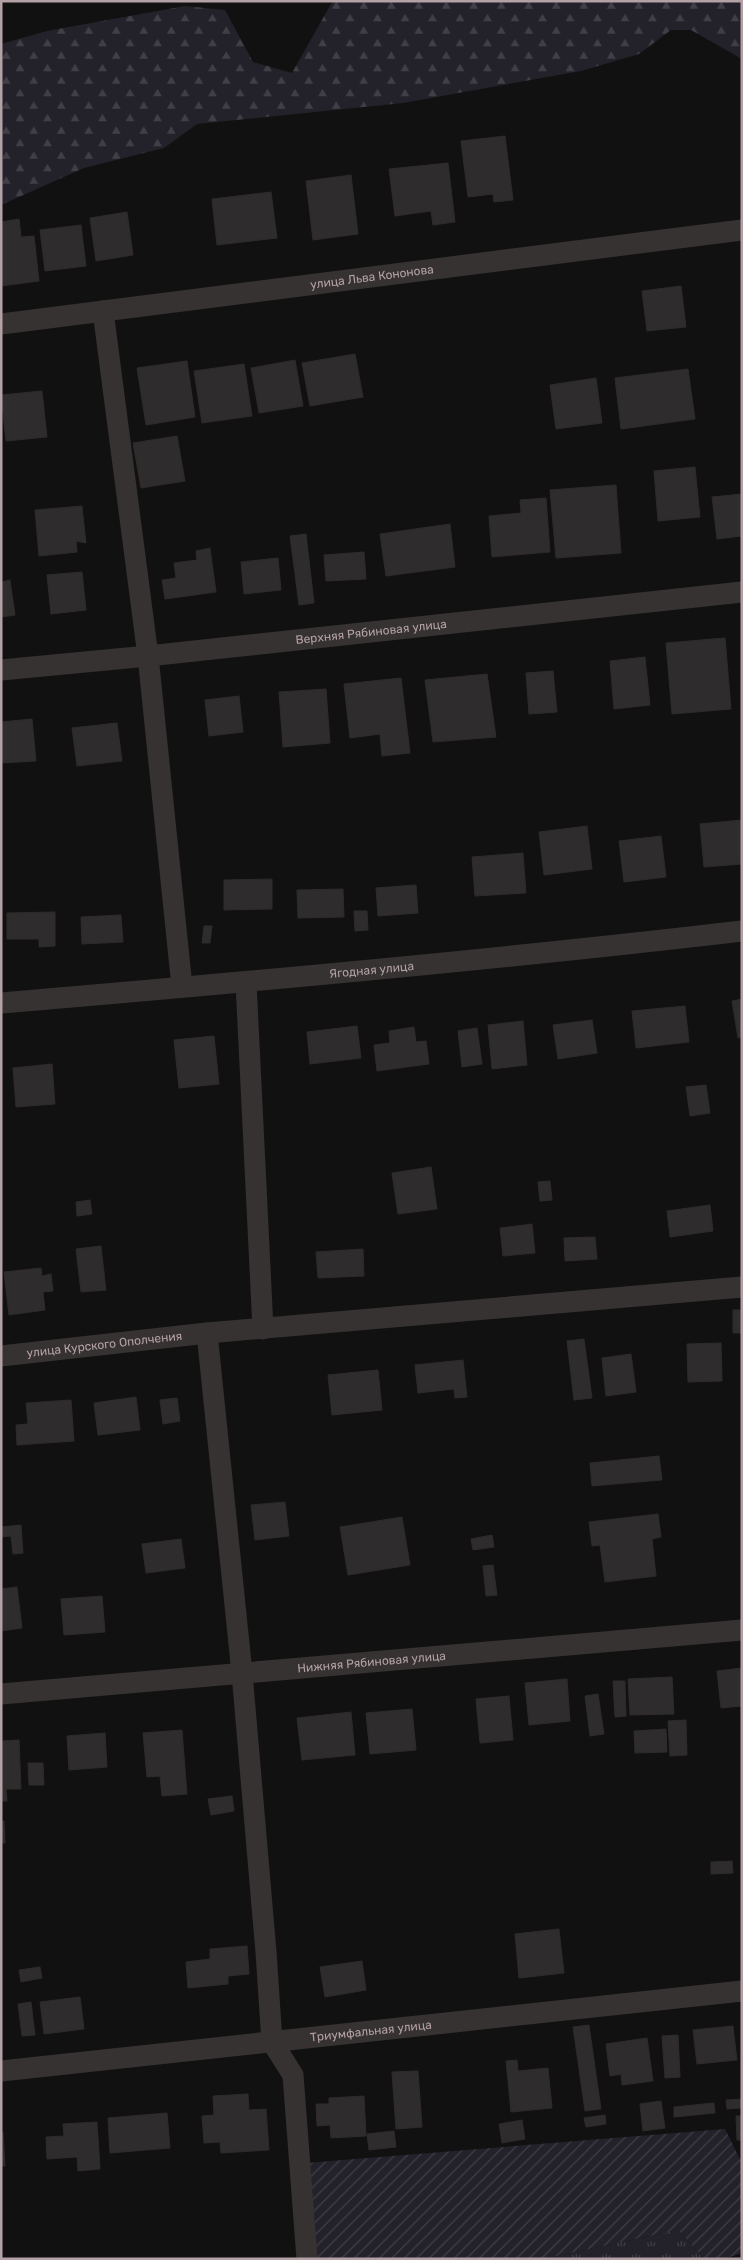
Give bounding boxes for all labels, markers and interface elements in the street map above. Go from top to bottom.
street label: улица Льва Кононова [309,262,435,292]
street label: Верхняя Рябиновая улица [295,617,447,647]
street label: Ягодная улица [329,959,415,981]
street label: улица Курского Ополчения [26,1329,183,1360]
street label: Нижняя Рябиновая улица [297,1649,446,1675]
street label: Триумфальная улица [309,2018,432,2045]

